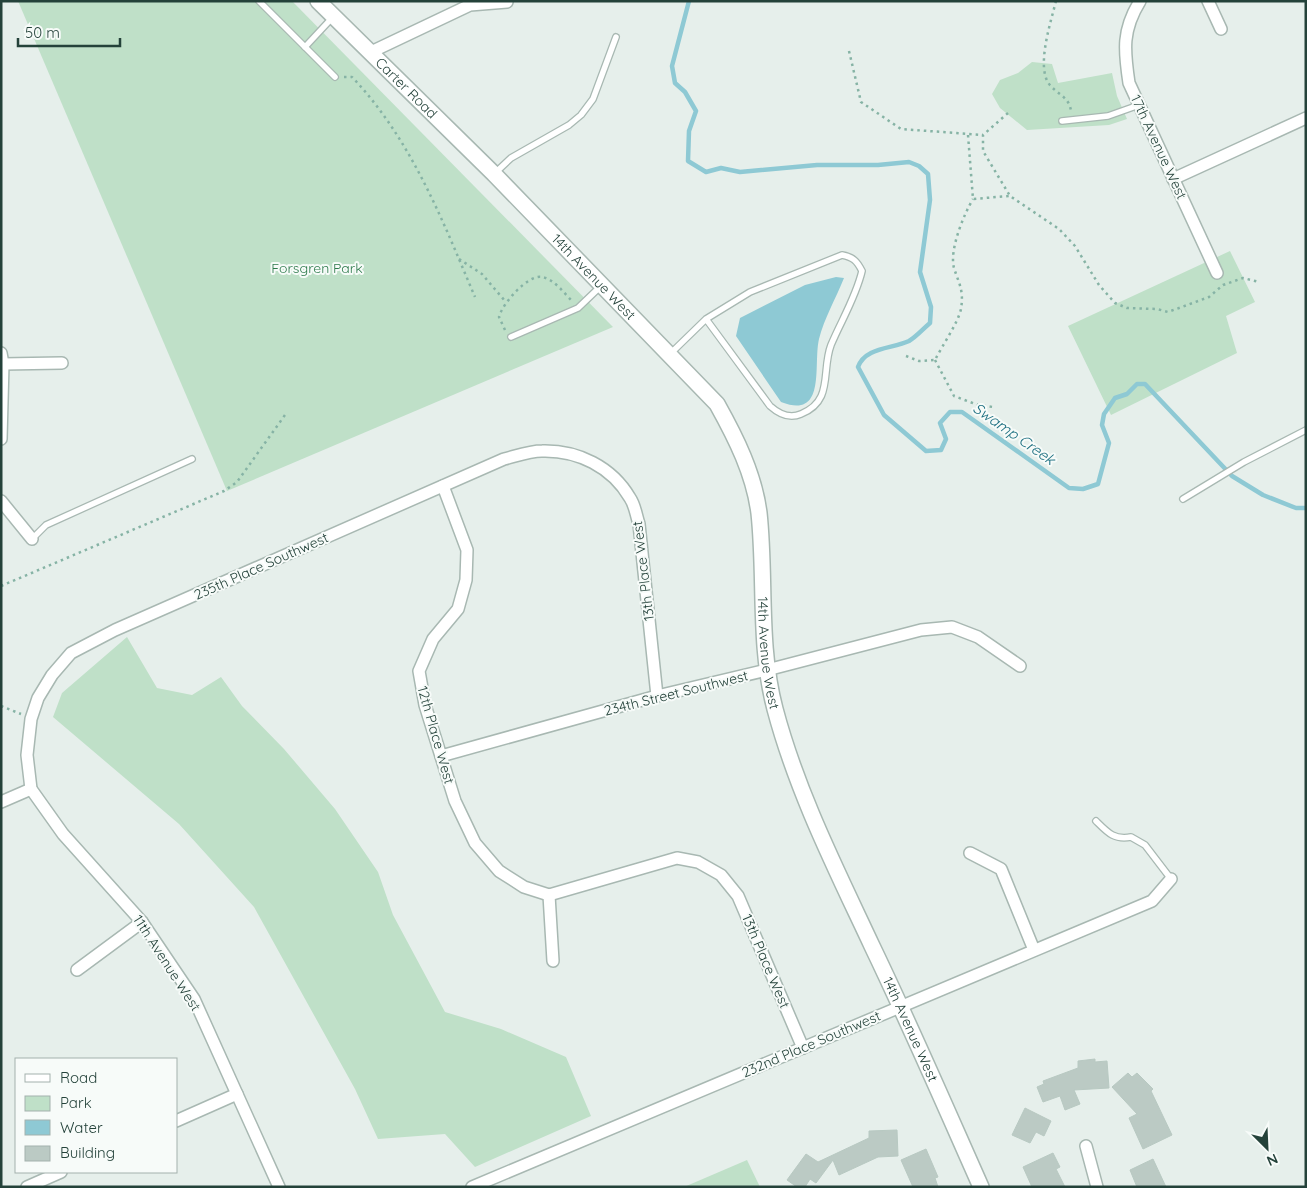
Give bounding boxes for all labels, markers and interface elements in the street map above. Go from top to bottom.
scale bar [18,15,120,47]
text: 50 m [25,23,60,42]
street label: Carter Road [372,54,441,122]
street label: 17th Avenue West [1127,92,1191,202]
street label: 14th Avenue West [548,230,640,324]
park label: Forsgren Park [271,259,363,277]
water label: Swamp Creek [970,398,1061,470]
street label: 13th Place West [628,520,658,622]
street label: 235th Place Southwest [191,528,331,604]
street label: 14th Avenue West [754,596,784,711]
street label: 234th Street Southwest [602,666,750,720]
street label: 12th Place West [413,684,459,786]
street label: 11th Avenue West [129,911,205,1015]
street label: 13th Place West [738,911,794,1011]
street label: 14th Avenue West [879,974,942,1085]
street label: 232nd Place Southwest [739,1007,883,1081]
legend [15,1058,178,1173]
text: Road [60,1068,97,1087]
text: Park [60,1093,92,1112]
text: Water [60,1118,103,1137]
north arrow [1242,1123,1292,1173]
text: Building [60,1143,115,1162]
text: N [1264,1150,1281,1170]

